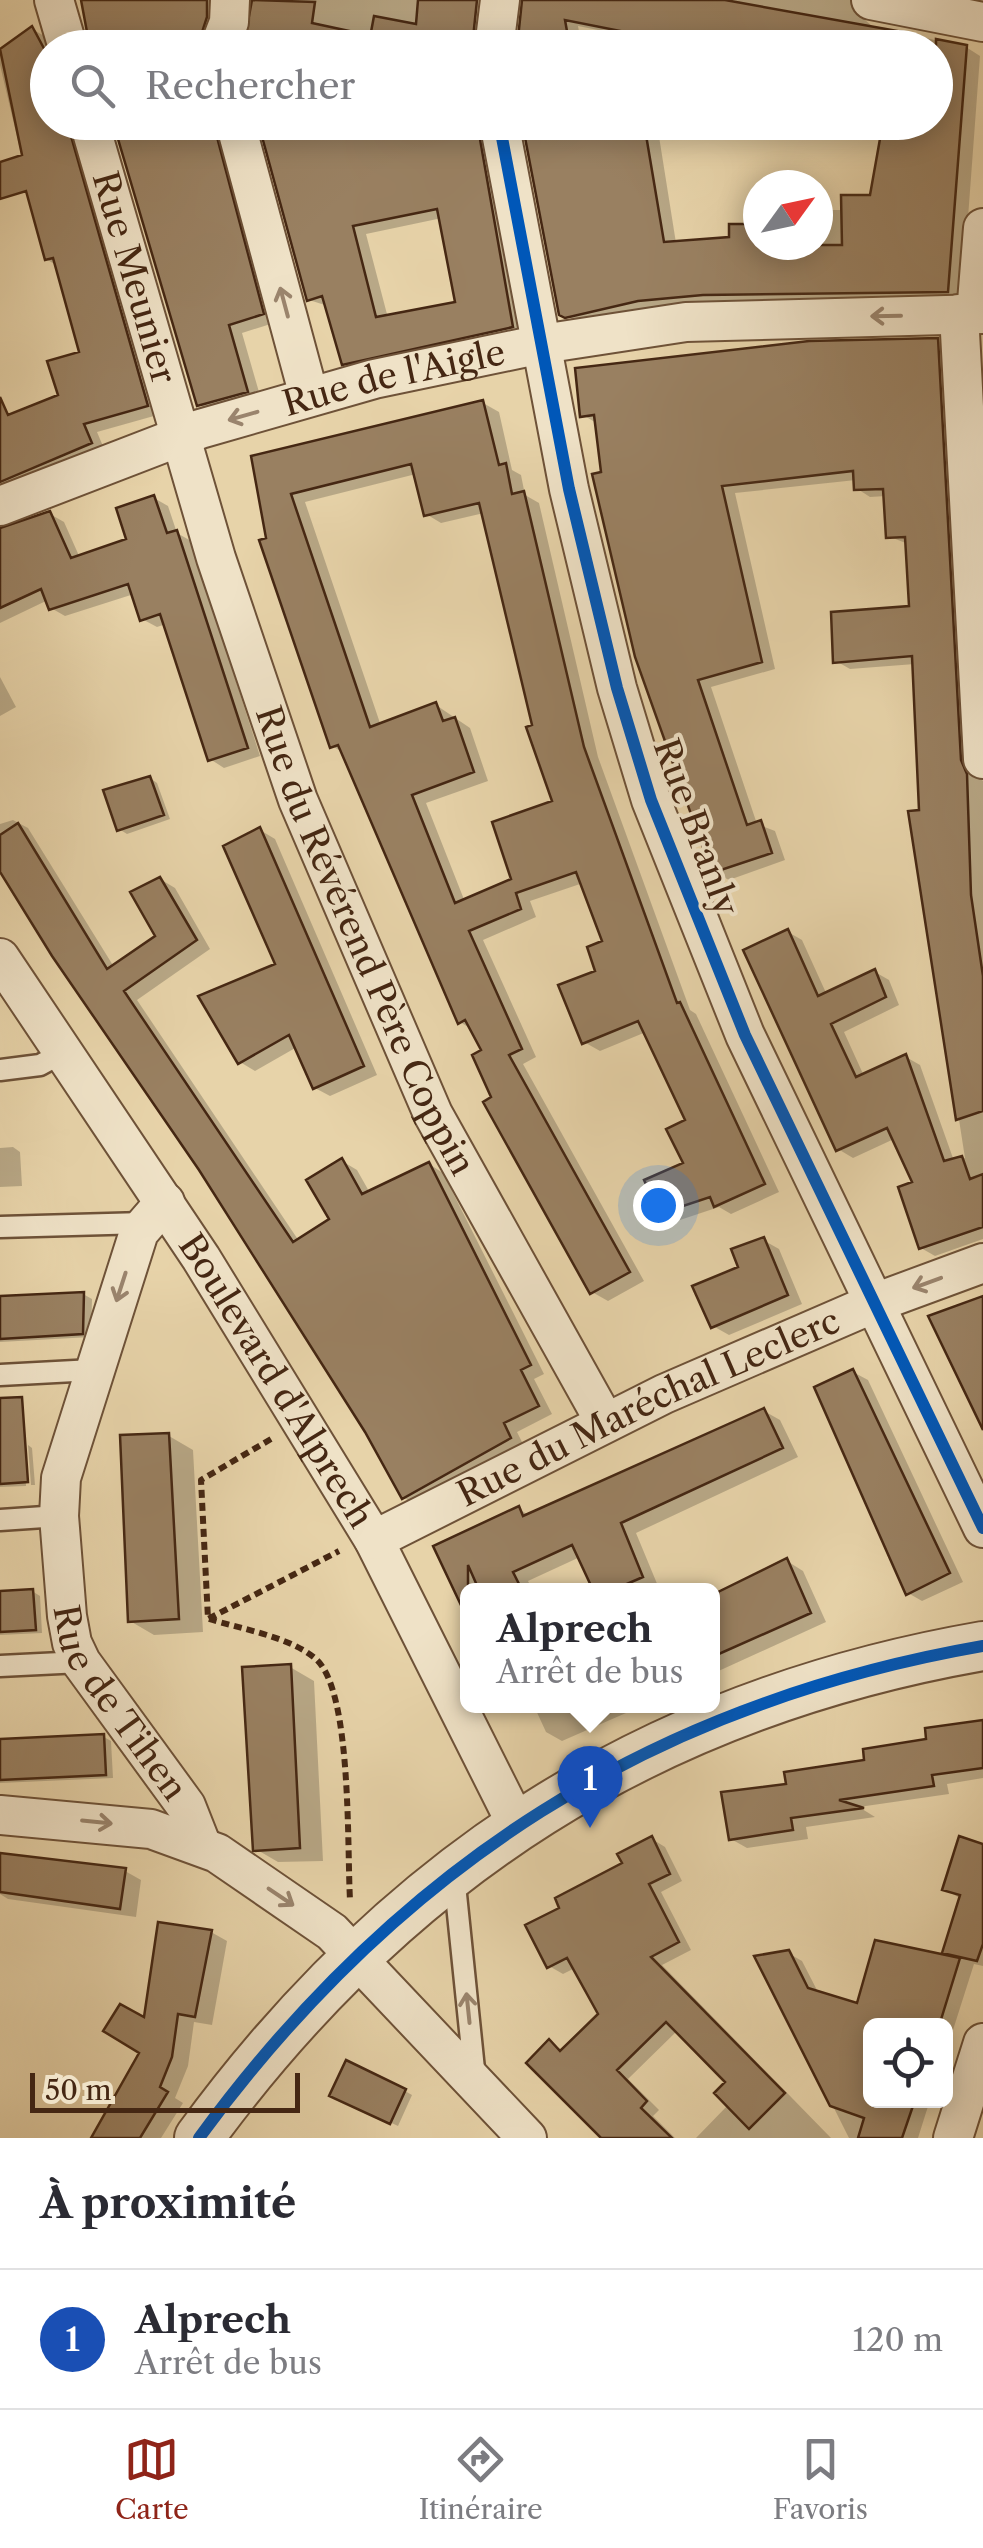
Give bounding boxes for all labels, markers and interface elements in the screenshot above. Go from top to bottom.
search box [30,30,953,140]
icon: search [65,58,120,113]
text: Rechercher [145,62,355,109]
street label: Rue Meunier [84,166,186,389]
north arrow [743,170,833,260]
one-way arrow [273,287,292,318]
one-way arrow [870,306,902,326]
street label: Rue de l'Aigle [278,330,509,425]
one-way arrow [228,408,259,426]
street label: Rue du Révérend Père Coppin [247,700,485,1182]
street label: Rue Branly [645,733,748,922]
your location [633,1180,684,1231]
street label: Boulevard d'Alprech [170,1225,383,1535]
one-way arrow [110,1270,128,1302]
one-way arrow [913,1275,944,1293]
street label: Rue du Maréchal Leclerc [450,1299,846,1516]
popup [460,1583,720,1713]
street label: Rue de Tihen [44,1601,197,1809]
text: Alprech [497,1605,653,1652]
text: Arrêt de bus [497,1652,683,1691]
pin: 1 [558,1746,622,1828]
one-way arrow [81,1813,113,1832]
one-way arrow [266,1886,294,1907]
one-way arrow [458,1992,477,2024]
map controls [863,2018,953,2108]
button: locate [863,2018,953,2108]
scale bar [30,2068,300,2112]
text: 50 m [45,2073,112,2107]
text: À proximité [40,2177,296,2229]
text: Alprech [135,2296,291,2343]
text: 1 [65,2320,80,2359]
text: 120 m [853,2320,943,2359]
text: Arrêt de bus [135,2343,322,2382]
tab: Carte [115,2432,189,2526]
tab: Itinéraire [419,2432,543,2526]
tab: Favoris [773,2432,868,2526]

